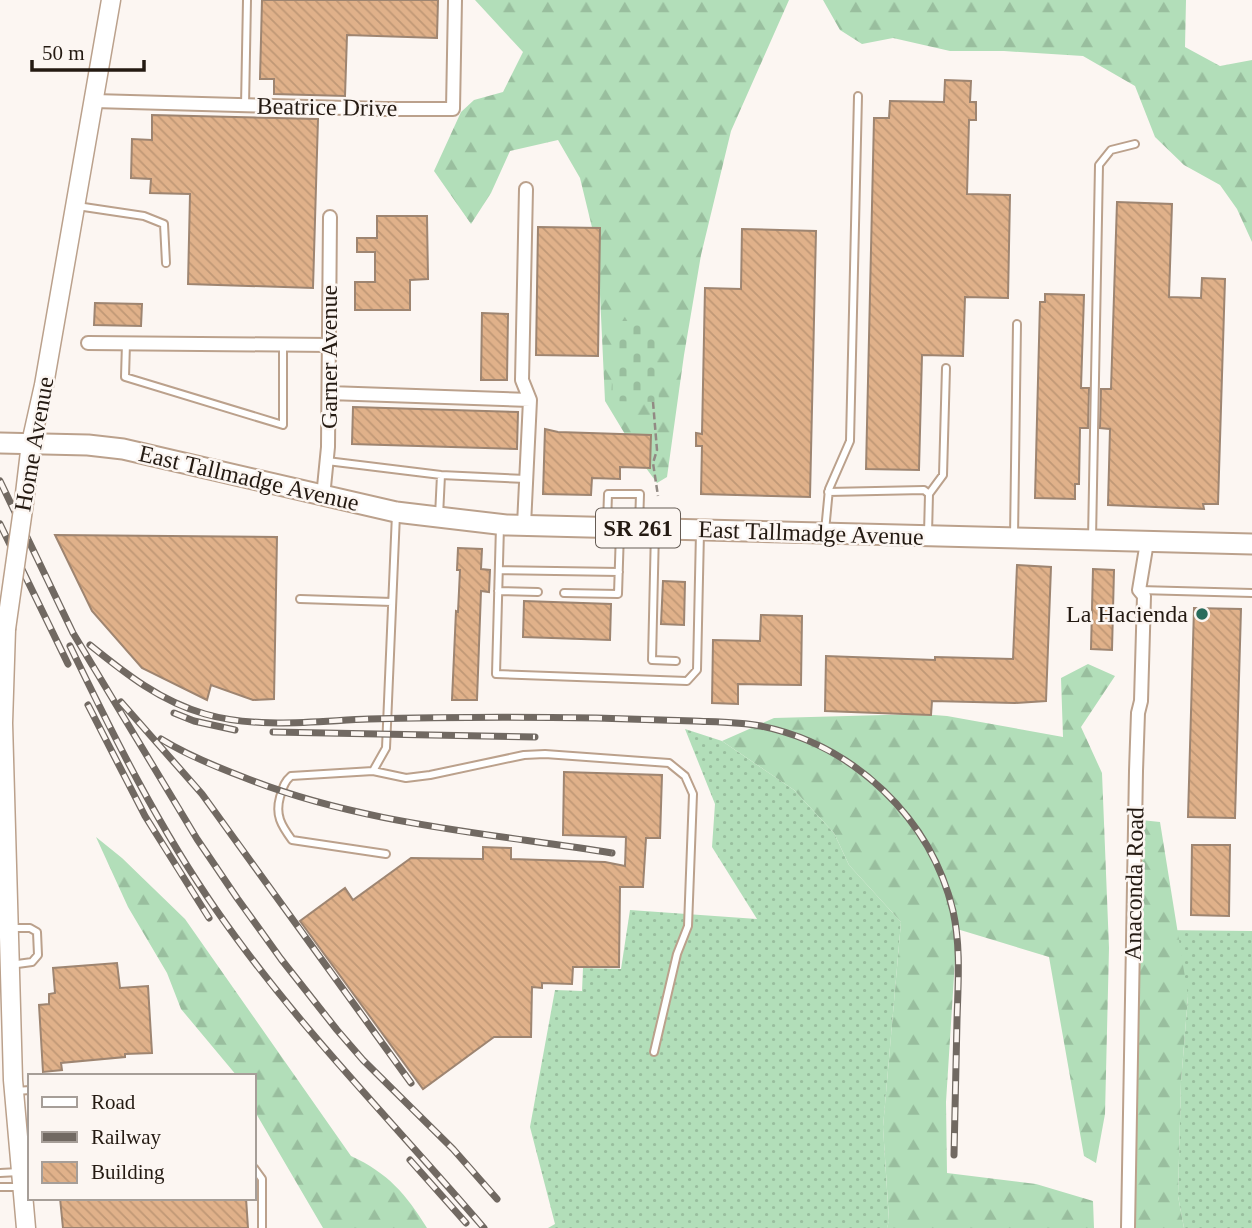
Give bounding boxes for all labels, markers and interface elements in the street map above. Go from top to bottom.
scale bar [32,28,144,72]
text: 50 m [42,41,85,65]
street label: Beatrice Drive [256,93,398,121]
street label: Garner Avenue [316,285,342,429]
street label: Home Avenue [9,375,59,513]
street label: East Tallmadge Avenue [136,440,362,516]
road number: SR 261 [596,508,680,548]
street label: East Tallmadge Avenue [698,516,924,550]
place label: La Hacienda [1066,601,1188,627]
marker: La Hacienda [1194,606,1210,622]
street label: Anaconda Road [1120,807,1148,961]
legend [28,1074,256,1200]
text: Road [91,1090,136,1114]
text: Railway [91,1125,161,1149]
text: Building [91,1160,165,1184]

